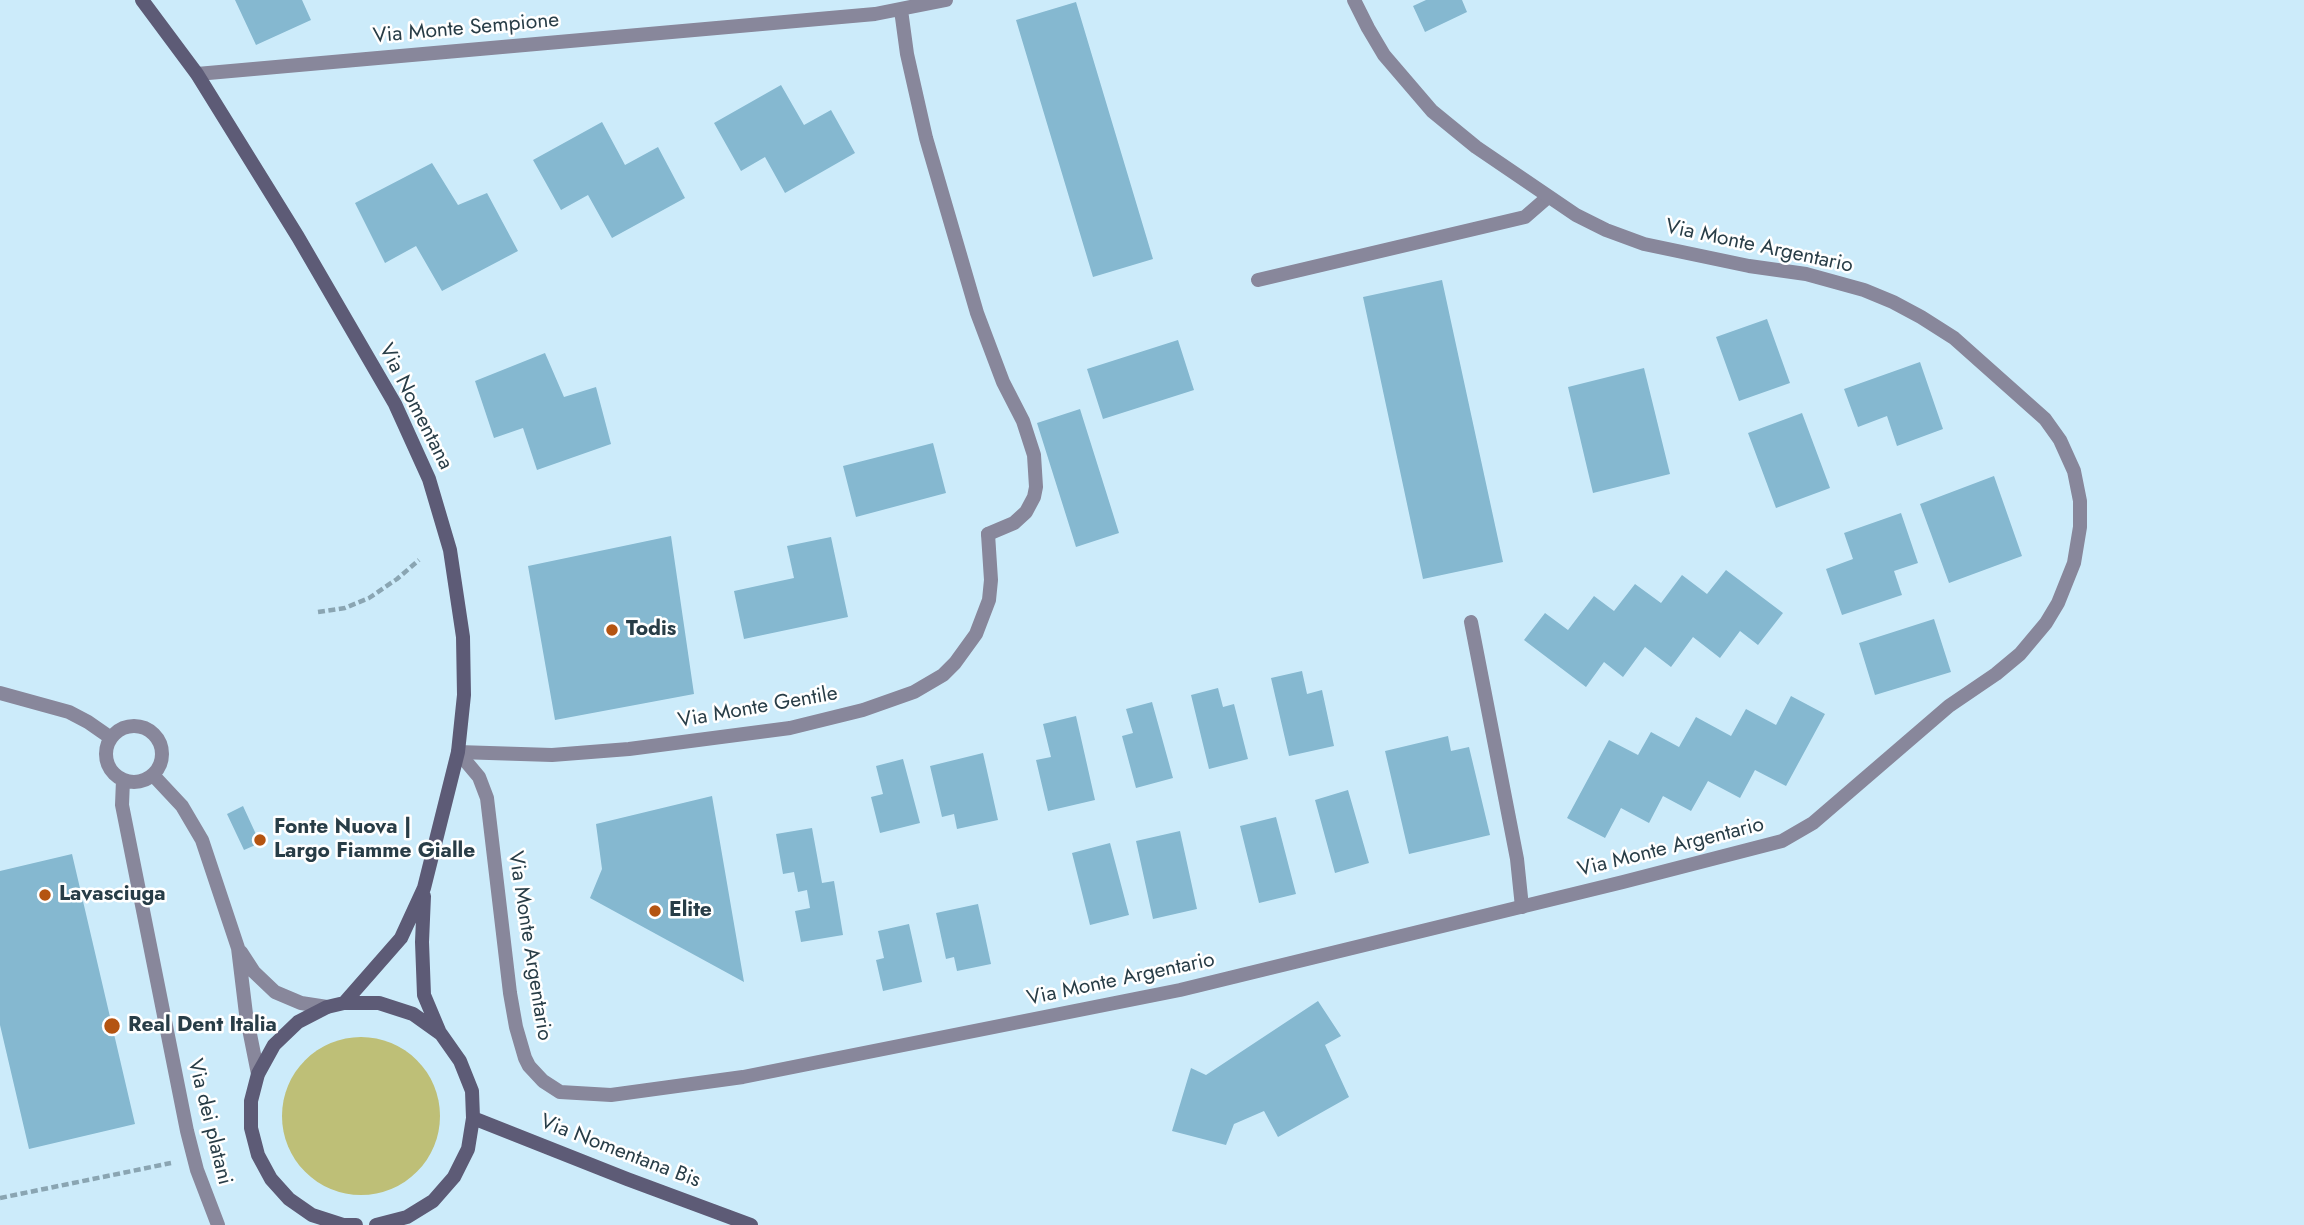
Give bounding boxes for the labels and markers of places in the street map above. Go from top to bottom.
place label: Todis [626,617,676,643]
marker: Todis [604,622,620,638]
place label: Fonte Nuova | Largo Fiamme Gialle [274,815,475,865]
marker: Fonte Nuova | Largo Fiamme Gialle [252,832,268,848]
place label: Lavasciuga [59,882,166,908]
marker: Lavasciuga [37,887,53,903]
place label: Elite [669,898,712,924]
marker: Elite [647,903,663,919]
place label: Real Dent Italia [128,1013,277,1039]
marker: Real Dent Italia [102,1016,122,1036]

